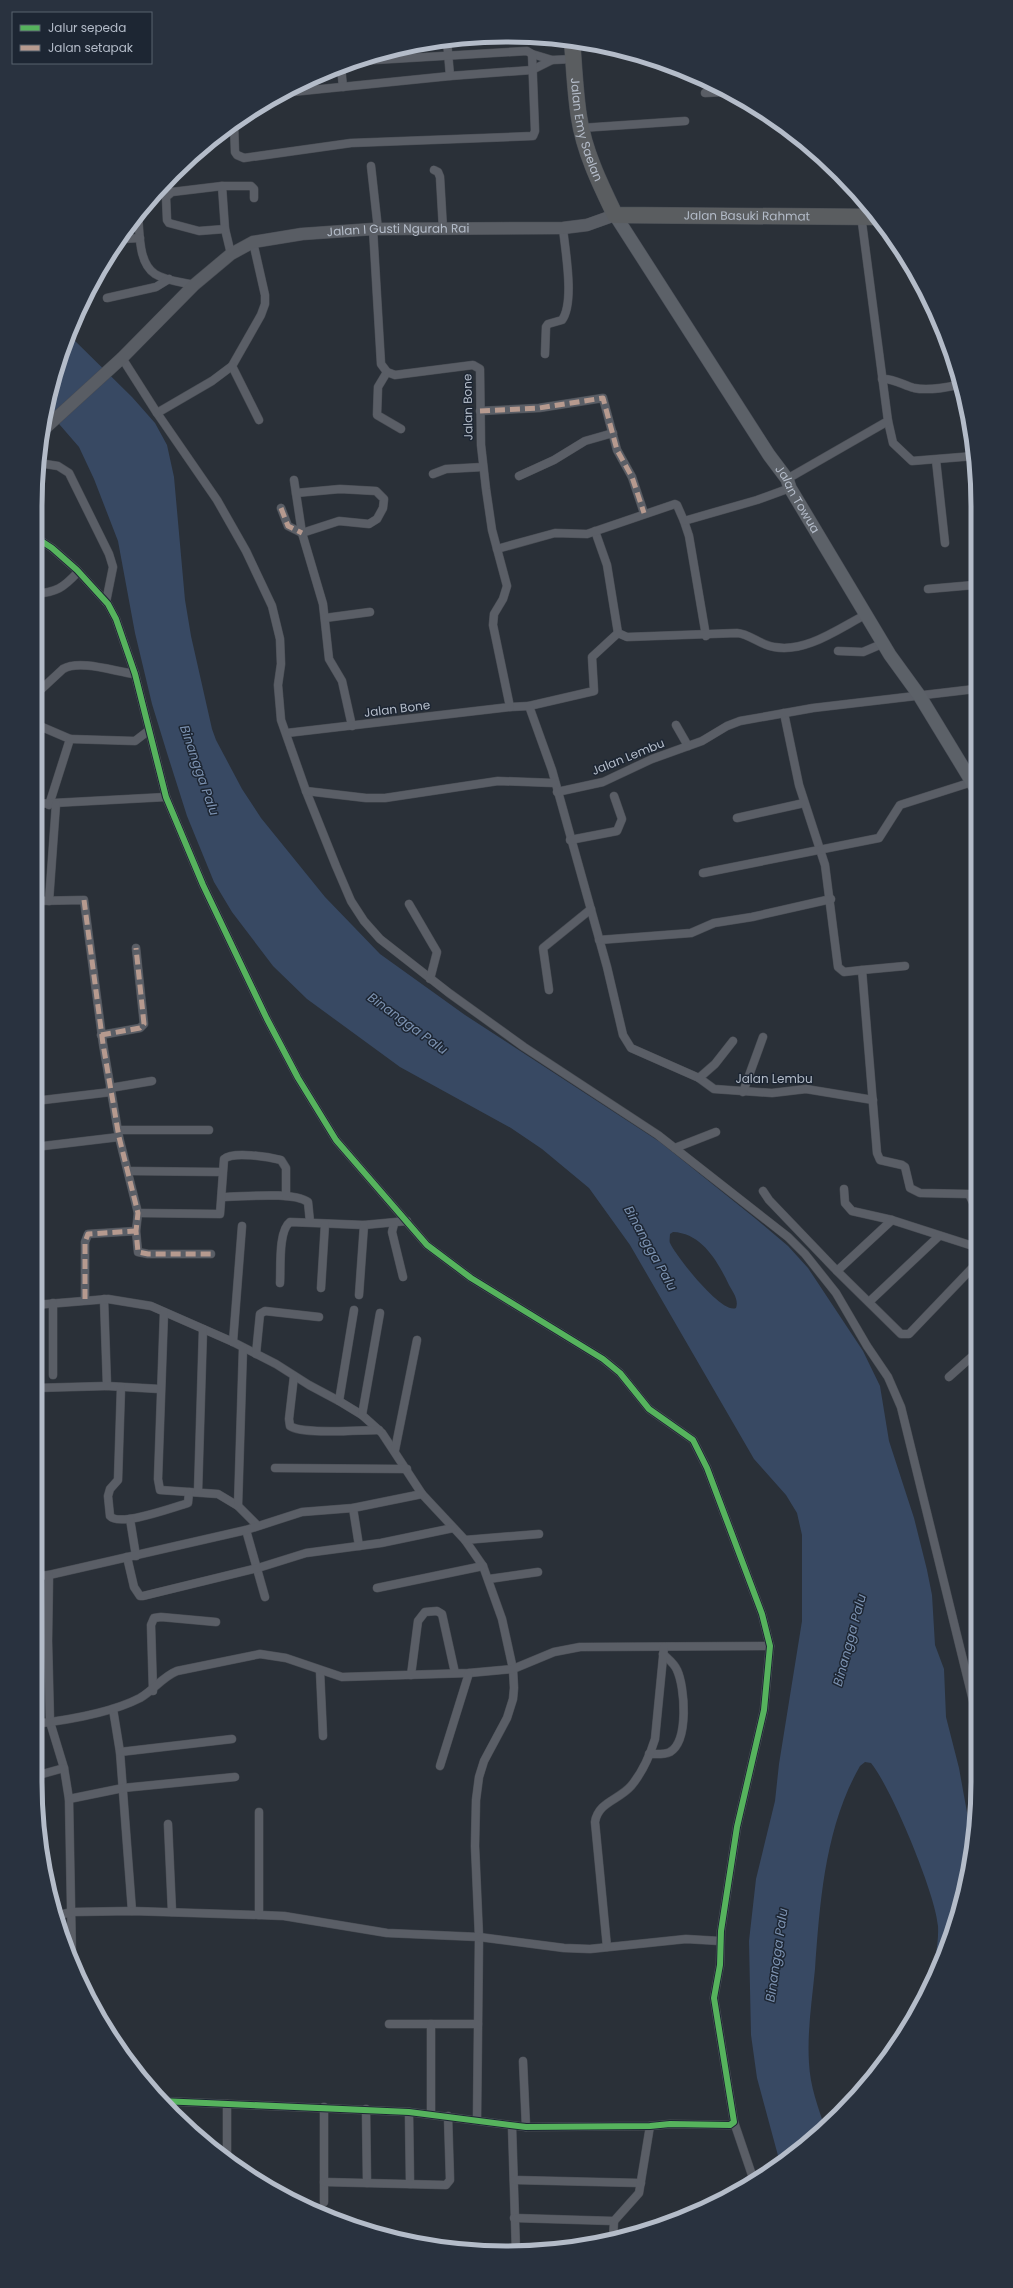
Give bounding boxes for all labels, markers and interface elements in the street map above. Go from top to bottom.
legend [12,12,152,64]
text: Jalur sepeda [48,19,126,36]
text: Jalan setapak [48,39,134,56]
street label: Jalan Emy Saelan [567,77,607,184]
street label: Jalan Basuki Rahmat [684,207,810,224]
street label: Jalan I Gusti Ngurah Rai [326,219,469,240]
street label: Jalan Bone [458,374,477,440]
street label: Jalan Towua [771,461,824,536]
street label: Jalan Bone [363,696,431,721]
water label: Binangga Palu [175,722,224,818]
street label: Jalan Lembu [589,734,667,779]
water label: Binangga Palu [364,988,452,1059]
street label: Jalan Lembu [735,1070,813,1087]
water label: Binangga Palu [619,1202,682,1294]
water label: Binangga Palu [828,1592,871,1688]
water label: Binangga Palu [760,1907,792,2003]

